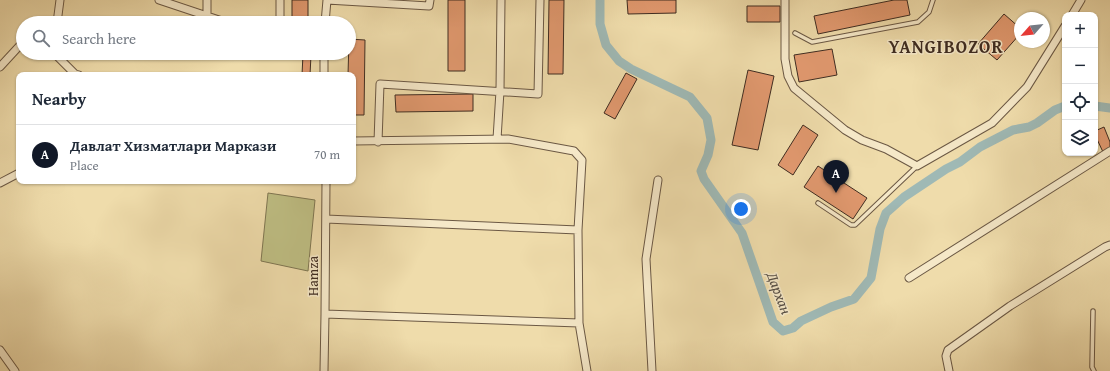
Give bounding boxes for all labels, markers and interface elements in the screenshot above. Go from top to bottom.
north arrow [1014,12,1050,48]
map controls [1062,12,1098,156]
button: + [1062,12,1098,48]
search box [16,16,356,60]
icon: search [30,27,52,49]
text: Search here [62,28,136,49]
district label: YANGIBOZOR [888,33,1004,60]
button: − [1062,48,1098,84]
button: locate [1062,84,1098,120]
text: Nearby [32,86,86,111]
button: layers [1062,120,1098,156]
text: Давлат Хизматлари Маркази [70,135,276,156]
text: A [41,145,49,164]
text: 70 m [314,145,340,164]
text: Place [70,156,99,175]
pin: A [823,160,849,193]
your location [731,199,751,219]
street label: Hamza [303,256,323,296]
water label: Дархан [761,268,797,317]

